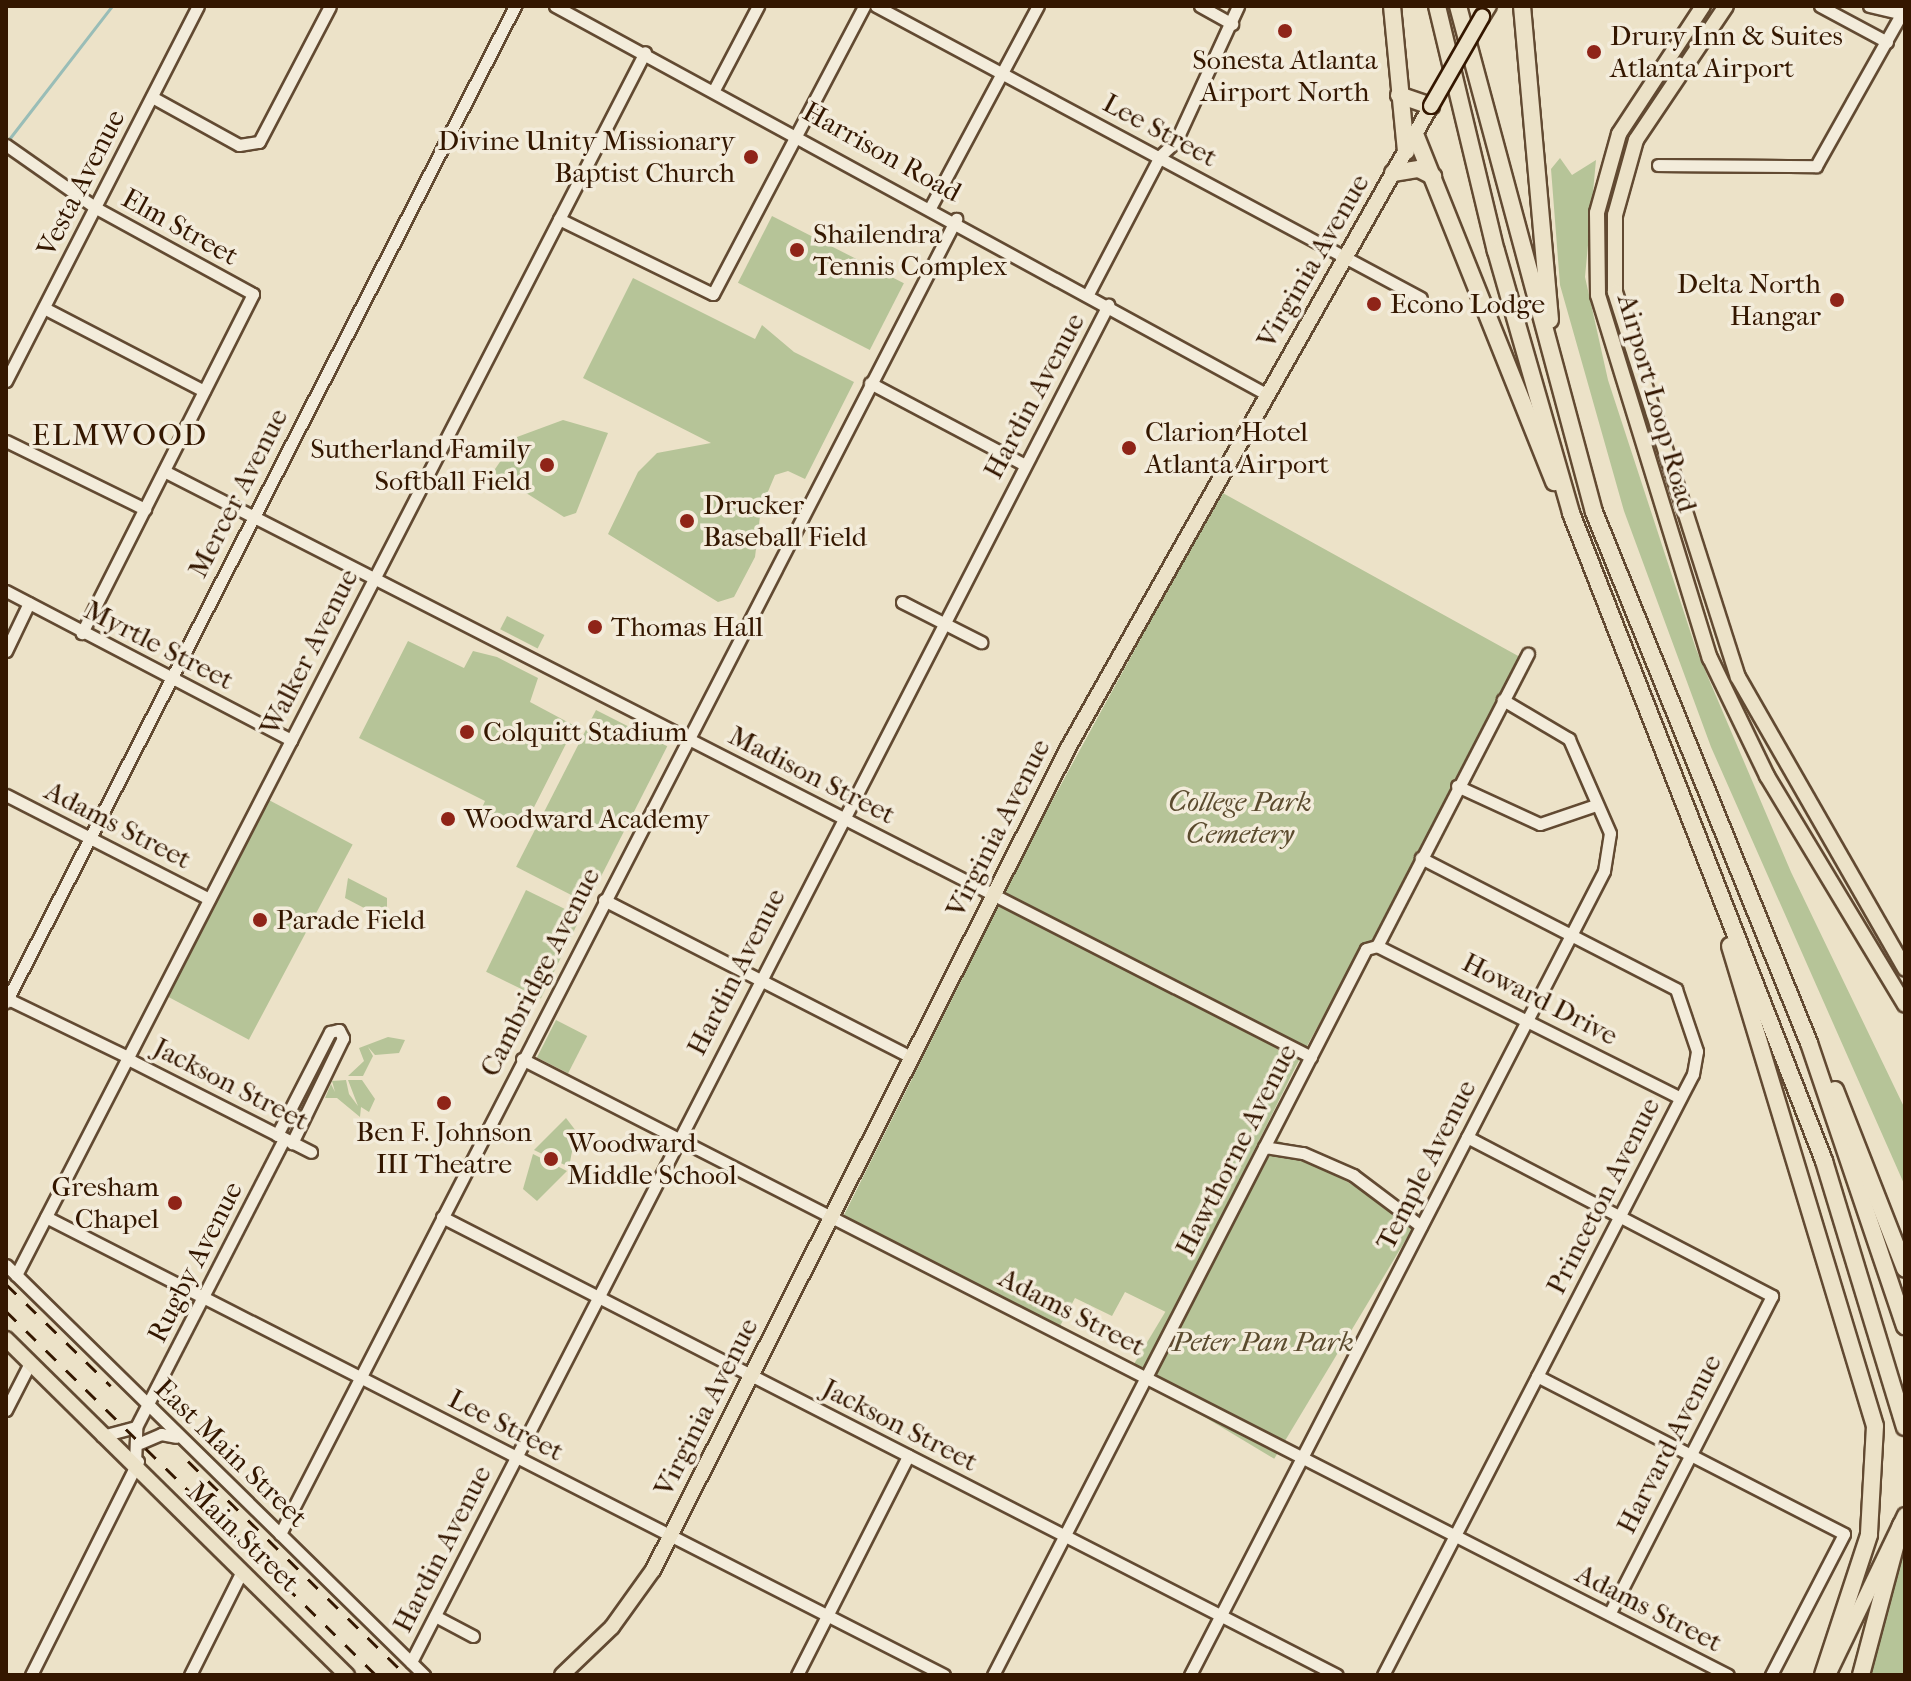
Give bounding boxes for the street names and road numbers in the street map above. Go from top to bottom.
street label: Lee Street [1097,86,1223,174]
street label: Harrison Road [797,95,967,209]
street label: Vesta Avenue [30,104,132,262]
street label: Virginia Avenue [1250,168,1376,354]
street label: Elm Street [116,181,244,273]
street label: Airport Loop Road [1610,290,1704,516]
street label: Hardin Avenue [976,307,1092,485]
street label: Mercer Avenue [181,403,295,583]
street label: Walker Avenue [253,563,365,741]
street label: Myrtle Street [79,593,239,697]
street label: Madison Street [723,719,901,831]
street label: Virginia Avenue [939,733,1057,923]
street label: Adams Street [39,774,197,876]
street label: Cambridge Avenue [473,862,607,1082]
street label: Hardin Avenue [680,883,792,1061]
street label: Howard Drive [1457,945,1623,1053]
street label: Jackson Street [148,1030,314,1138]
street label: Hawthorne Avenue [1168,1038,1304,1262]
street label: Temple Avenue [1369,1074,1483,1256]
street label: Princeton Avenue [1539,1092,1667,1300]
street label: Rugby Avenue [140,1176,250,1348]
street label: Adams Street [993,1261,1151,1363]
street label: Virginia Avenue [647,1312,765,1502]
street label: Harvard Avenue [1609,1349,1729,1539]
street label: Jackson Street [817,1371,983,1479]
street label: East Main Street [148,1372,314,1534]
street label: Lee Street [443,1382,569,1468]
street label: Hardin Avenue [386,1460,498,1638]
street label: Main Street [180,1475,306,1599]
street label: Adams Street [1570,1557,1728,1659]

